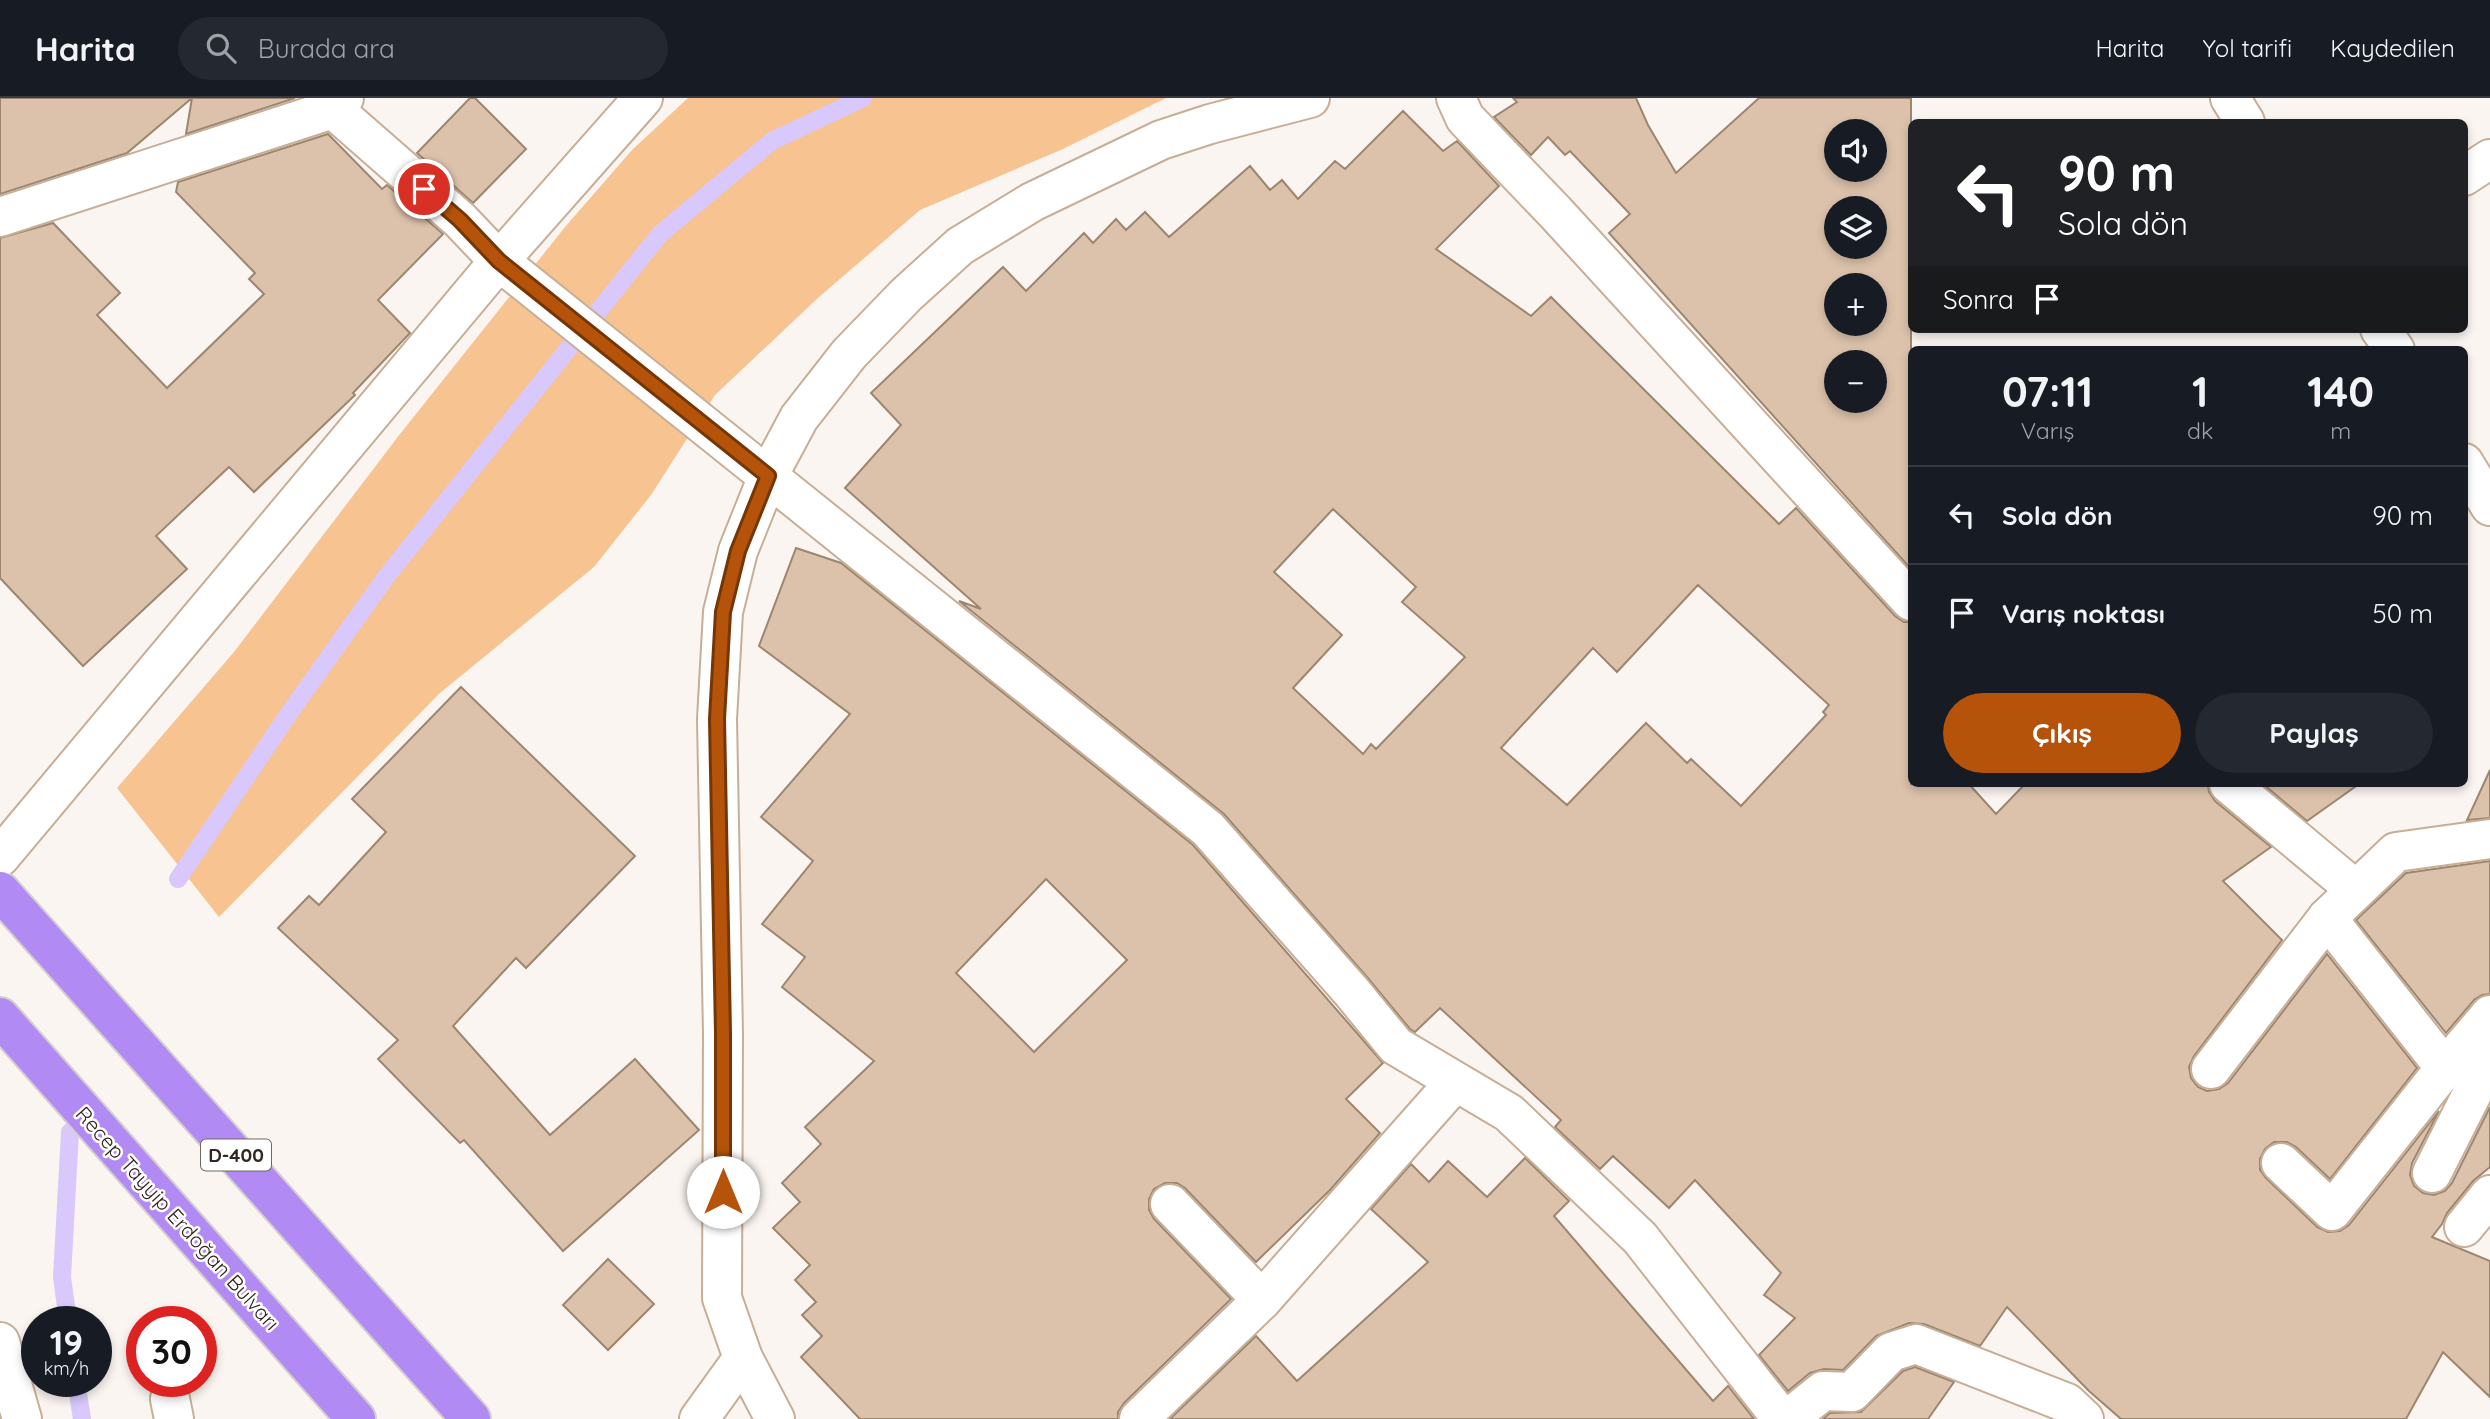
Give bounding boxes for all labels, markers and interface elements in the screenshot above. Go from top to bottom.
search box [178,17,668,80]
text: Harita [35,28,136,69]
icon: search [202,29,240,67]
text: Burada ara [258,32,395,65]
text: Harita [2096,33,2164,63]
text: Yol tarifi [2202,33,2292,63]
text: Kaydedilen [2330,33,2455,63]
map controls [1824,119,1887,413]
button: sound [1824,119,1887,182]
text: 90 m [2058,142,2175,203]
icon: left [1943,147,2034,238]
pin [394,159,454,219]
icon: arrive [405,170,443,208]
button: layers [1824,196,1887,259]
text: Sola dön [2058,203,2188,243]
button: + [1824,273,1887,336]
icon: arrive [2028,280,2066,318]
text: Sonra [1943,283,2014,316]
button: − [1824,350,1887,413]
text: 07:11 [2002,365,2093,418]
text: 1 [2192,365,2208,418]
text: 140 [2307,365,2374,418]
text: Varış [2021,416,2074,445]
text: dk [2187,416,2213,445]
text: m [2330,416,2351,445]
icon: left [1943,496,1981,534]
text: Sola dön [2002,499,2112,532]
text: 90 m [2372,499,2433,532]
icon: arrive [1943,594,1981,632]
text: Varış noktası [2002,597,2165,630]
text: 50 m [2373,597,2433,630]
button: Çıkış [1943,693,2181,773]
button: Paylaş [2195,693,2433,773]
street label: Recep Tayyip Erdoğan Bulvarı [71,1101,285,1335]
road number: D-400 [201,1140,271,1170]
position arrow [686,1155,760,1229]
speed limit sign: 30 [126,1306,217,1397]
text: 19 [50,1320,83,1364]
text: km/h [44,1357,89,1380]

